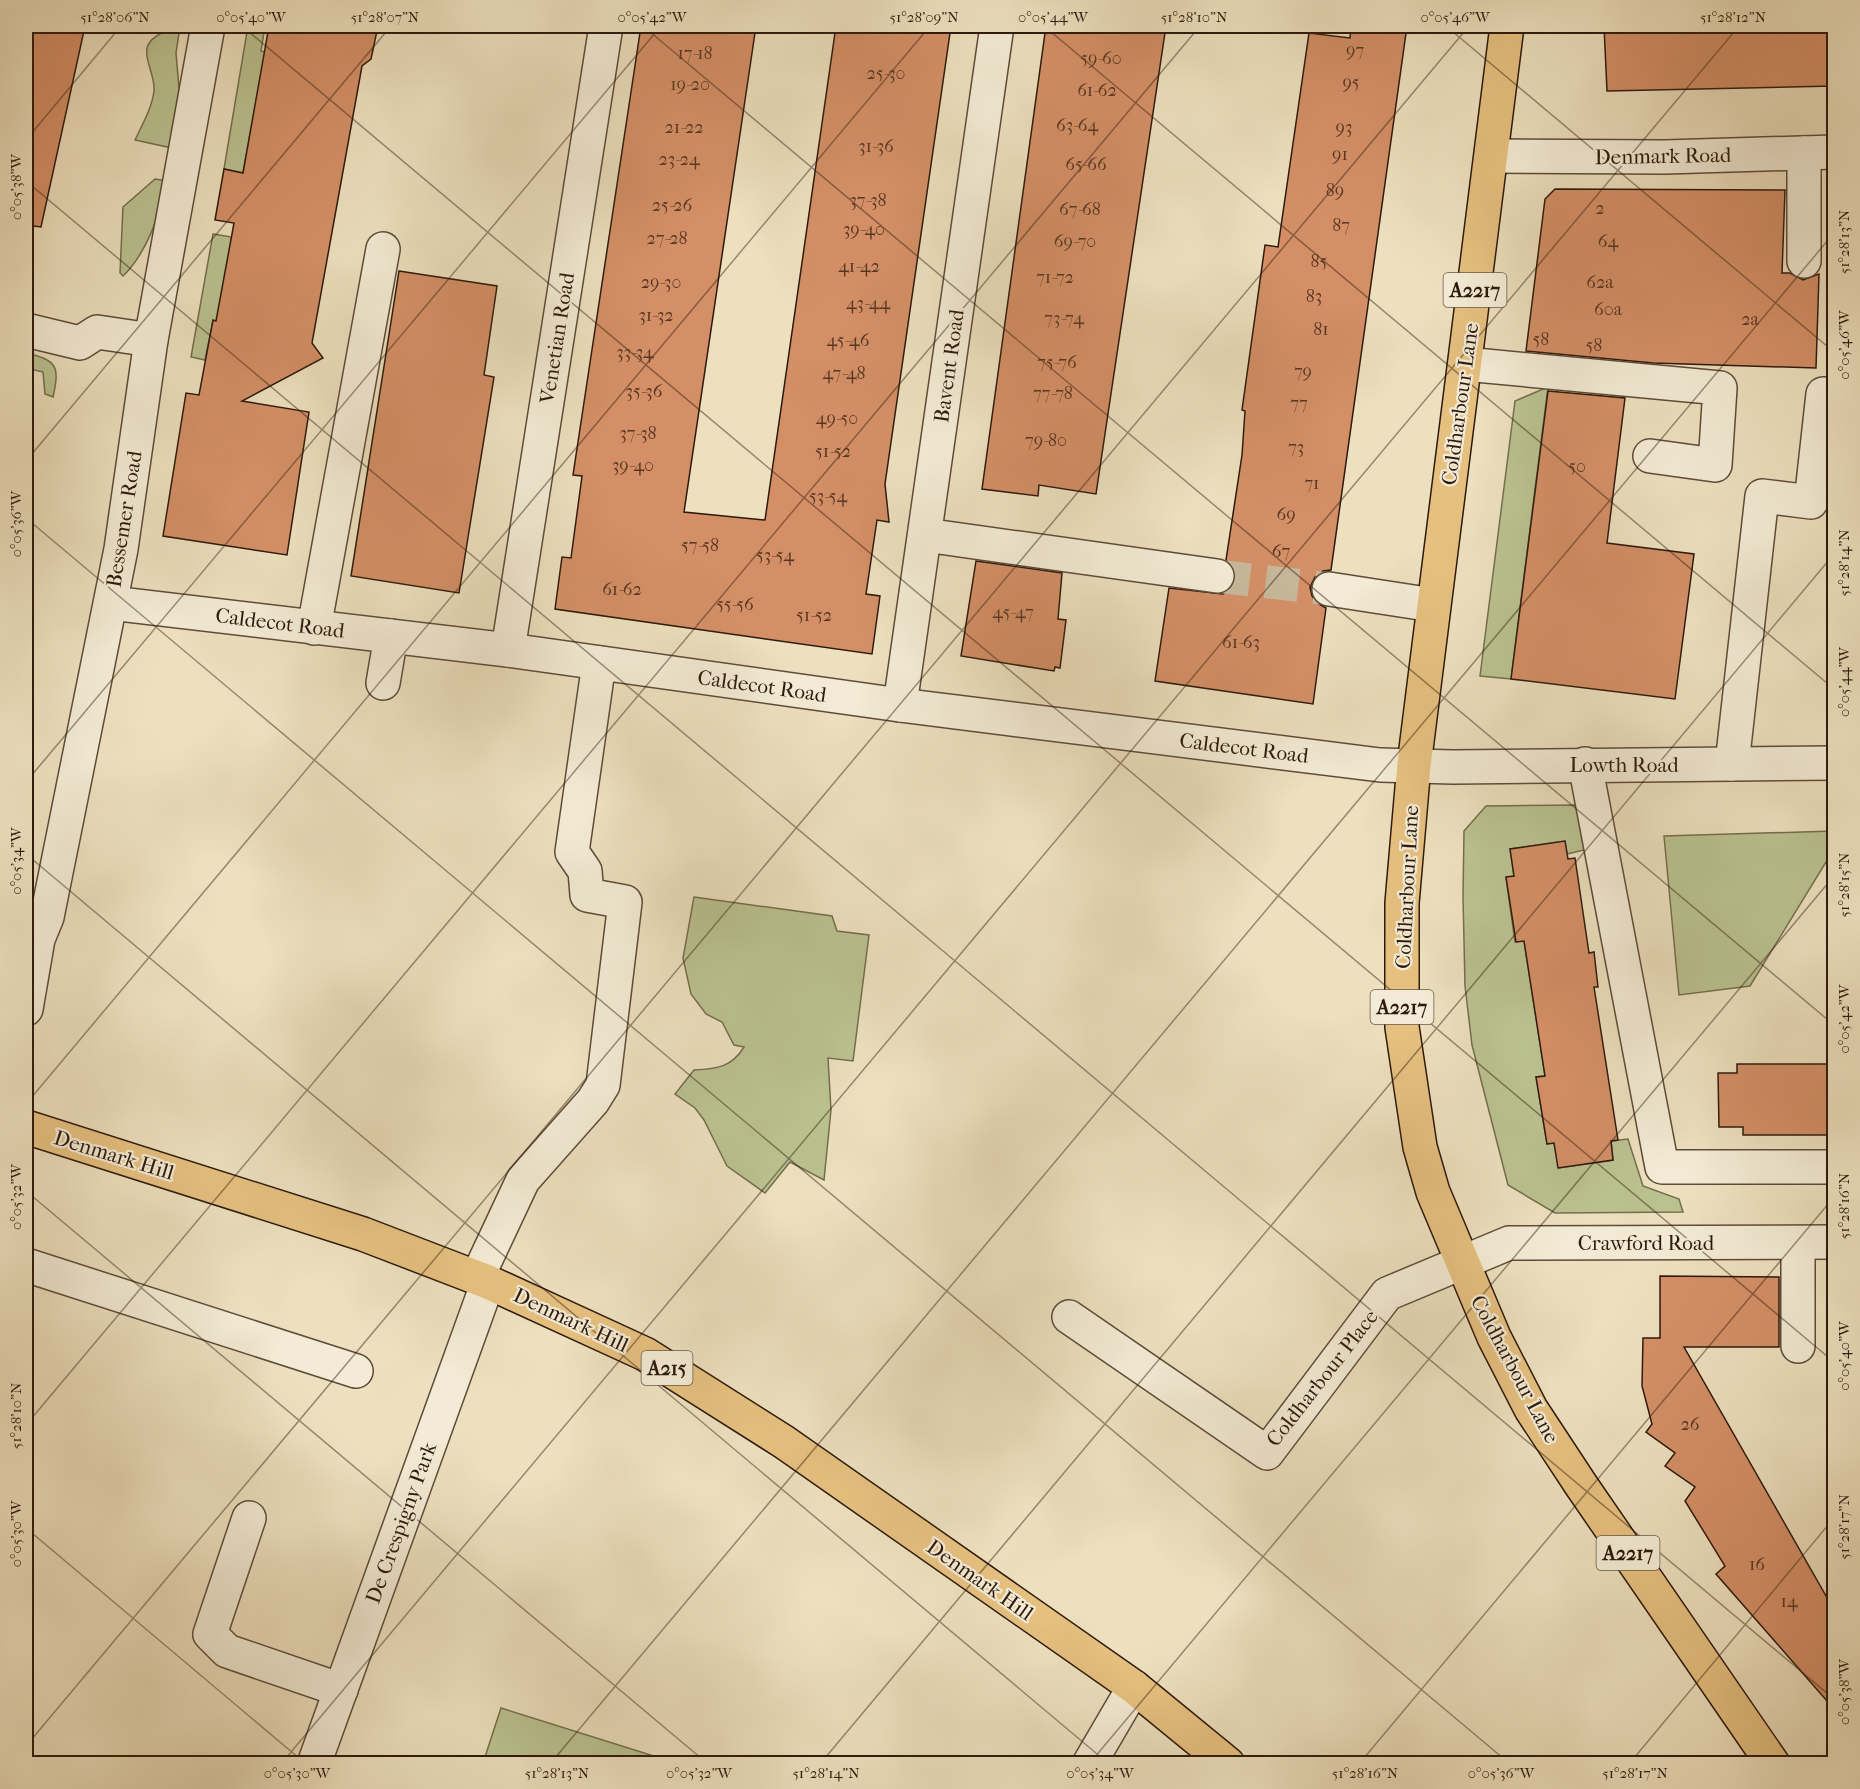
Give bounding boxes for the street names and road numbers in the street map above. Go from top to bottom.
street label: Denmark Road [1595,143,1732,169]
street label: Venetian Road [535,270,579,406]
road number: A2217 [1444,273,1506,307]
street label: Bavent Road [929,307,969,424]
street label: Coldharbour Lane [1437,321,1483,487]
street label: Bessemer Road [101,448,147,589]
street label: Caldecot Road [214,603,346,643]
street label: Caldecot Road [696,665,829,707]
street label: Caldecot Road [1178,728,1310,768]
street label: Lowth Road [1569,753,1679,777]
street label: Coldharbour Lane [1391,805,1423,969]
road number: A2217 [1370,990,1434,1024]
street label: Denmark Hill [51,1125,177,1185]
street label: Crawford Road [1578,1231,1715,1255]
street label: Denmark Hill [510,1283,633,1357]
street label: Coldharbour Lane [1466,1291,1564,1447]
street label: Coldharbour Place [1261,1305,1383,1451]
road number: A215 [642,1351,692,1385]
street label: De Crespigny Park [361,1439,441,1607]
street label: Denmark Hill [922,1535,1038,1626]
road number: A2217 [1596,1536,1660,1570]

